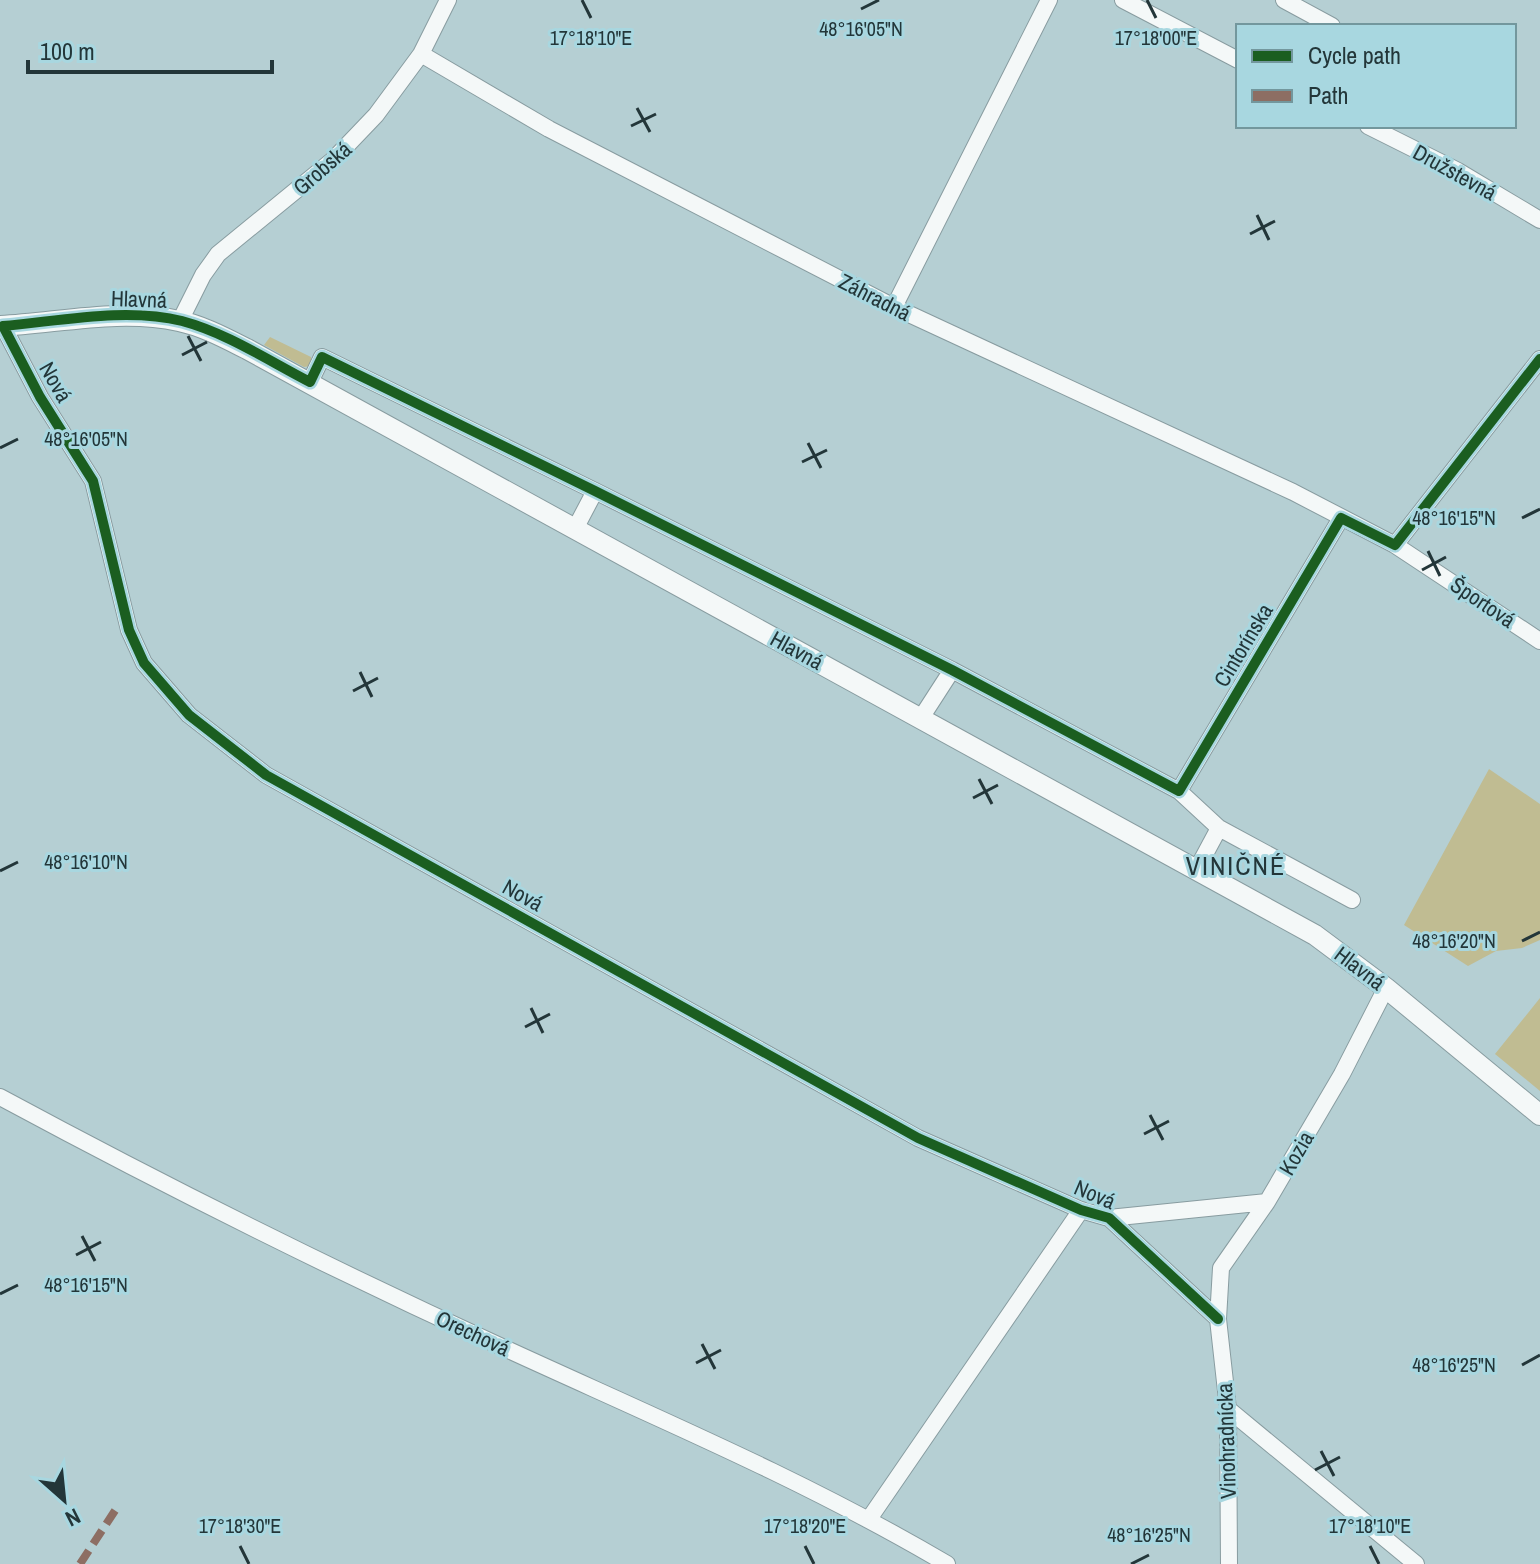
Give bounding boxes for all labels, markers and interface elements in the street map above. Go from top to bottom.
text: 48°16'05"N [819,15,903,42]
scale bar [28,24,272,74]
text: 17°18'10"E [550,24,632,51]
text: 17°18'00"E [1115,24,1197,51]
legend [1236,24,1516,128]
text: 100 m [40,35,95,67]
text: Cycle path [1308,39,1401,71]
text: Path [1308,79,1349,111]
street label: Grobská [286,134,358,202]
street label: Družstevná [1408,137,1502,207]
street label: Záhradná [834,266,916,328]
street label: Hlavná [110,283,168,315]
street label: Nová [32,356,80,408]
text: 48°16'05"N [44,425,128,452]
text: 48°16'15"N [1412,504,1496,531]
street label: Športová [1445,569,1521,635]
street label: Cintorínska [1206,598,1280,692]
street label: Hlavná [765,623,829,677]
text: 48°16'10"N [44,848,128,875]
district label: VINIČNÉ [1186,848,1286,883]
street label: Nová [497,872,549,918]
text: 48°16'20"N [1412,927,1496,954]
street label: Hlavná [1329,939,1391,997]
street label: Kozia [1271,1126,1321,1180]
street label: Nová [1070,1172,1120,1216]
text: 48°16'15"N [44,1271,128,1298]
street label: Orechová [431,1303,515,1363]
text: 48°16'25"N [1412,1351,1496,1378]
street label: Vinohradnícka [1209,1382,1243,1500]
north arrow [24,1460,104,1540]
text: N [60,1501,86,1534]
text: 17°18'30"E [199,1512,281,1539]
text: 17°18'20"E [764,1512,846,1539]
text: 17°18'10"E [1329,1512,1411,1539]
text: 48°16'25"N [1107,1521,1191,1548]

